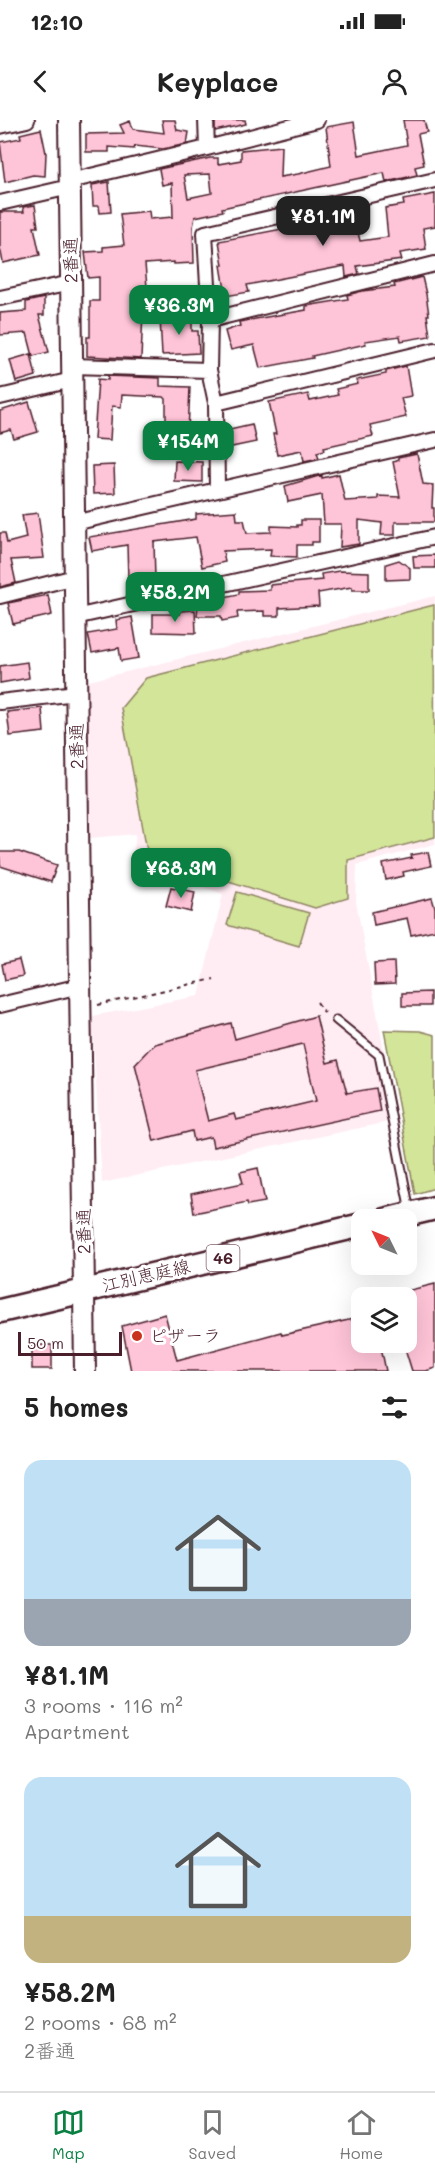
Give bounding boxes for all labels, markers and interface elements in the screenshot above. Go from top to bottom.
text: 12:10 [30,7,83,36]
text: Keyplace [157,64,278,99]
icon: back [24,65,57,98]
icon: person [378,65,411,98]
pin: ¥81.1M [274,196,372,247]
text: ¥81.1M [290,202,356,228]
street label: 2番通 [58,237,82,283]
pin: ¥36.3M [130,285,228,336]
text: ¥36.3M [143,291,215,317]
pin: ¥154M [146,421,230,472]
text: ¥154M [157,427,219,453]
pin: ¥58.2M [126,572,224,623]
text: ¥58.2M [140,578,210,604]
street label: 2番通 [64,723,88,769]
pin: ¥68.3M [132,848,230,899]
text: ¥68.3M [145,854,217,880]
street label: 2番通 [71,1208,95,1254]
north arrow [351,1209,417,1275]
map controls [351,1209,417,1353]
road number: 46 [206,1245,240,1271]
street label: 江別恵庭線 [99,1253,192,1297]
button: layers [351,1287,417,1353]
place label: ピザーラ [149,1323,221,1347]
scale bar [18,1329,122,1356]
marker: ピザーラ [130,1329,144,1343]
text: 50 m [27,1332,64,1353]
text: 5 homes [24,1390,129,1424]
icon: filters [378,1391,411,1424]
icon: home [164,1499,272,1607]
text: ¥81.1M [24,1658,109,1692]
text: 3 rooms · 116 m² [24,1692,183,1718]
text: Apartment [24,1718,130,1744]
icon: home [164,1816,272,1924]
text: ¥58.2M [24,1975,116,2009]
text: 2 rooms · 68 m² [24,2009,177,2035]
text: 2番通 [24,2037,75,2063]
tab: Map [52,2106,85,2163]
tab: Saved [188,2106,236,2163]
tab: Home [340,2106,383,2163]

